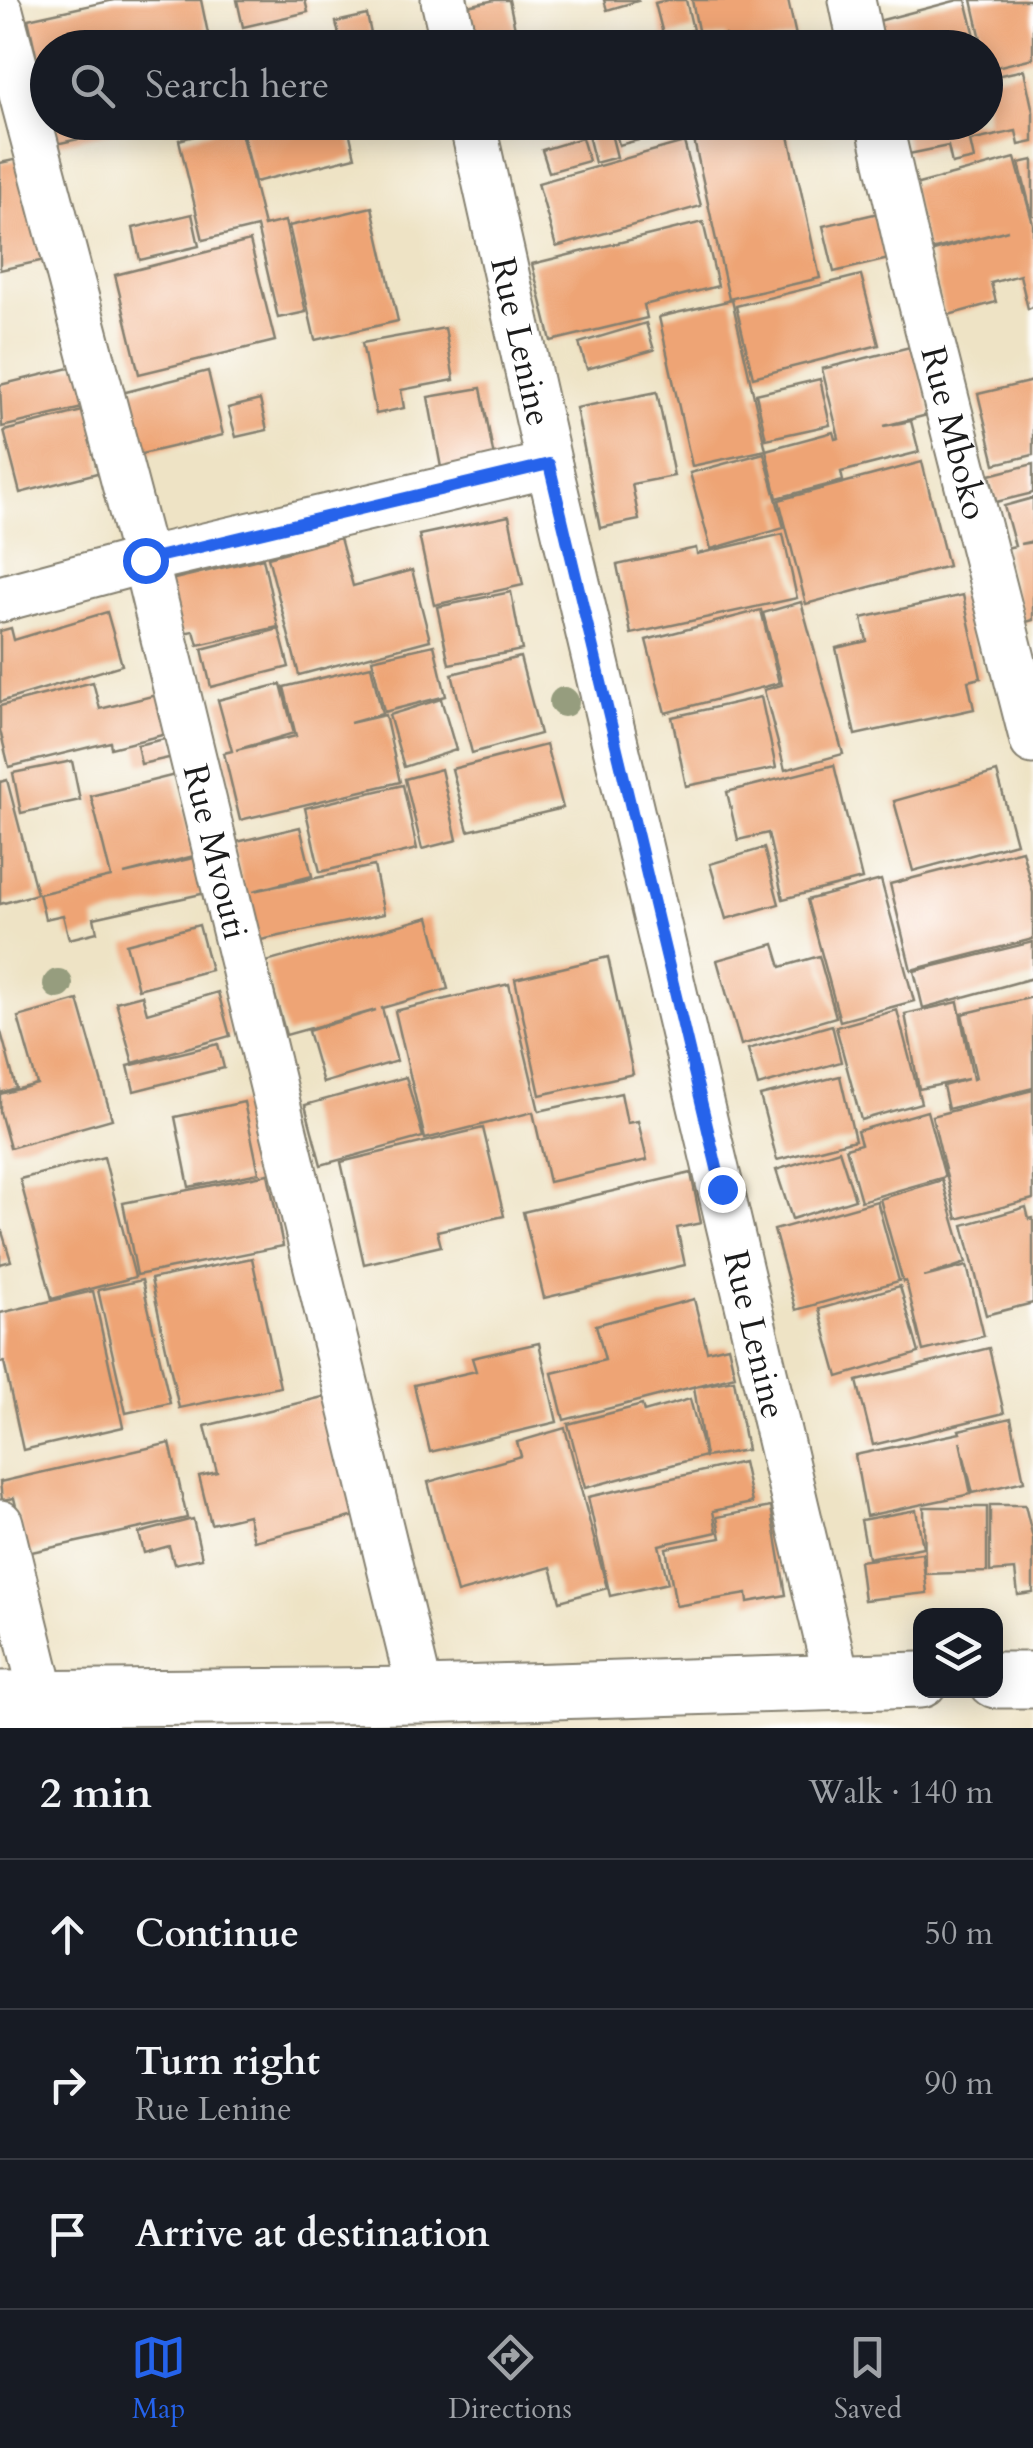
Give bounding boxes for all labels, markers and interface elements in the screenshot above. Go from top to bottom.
search box [30,30,1003,140]
icon: search [65,58,120,113]
text: Search here [145,59,329,111]
street label: Rue Lenine [478,253,563,431]
street label: Rue Mboko [908,341,999,525]
route start [123,538,169,584]
street label: Rue Mvouti [171,760,259,944]
route end [700,1167,746,1213]
street label: Rue Lenine [711,1246,797,1424]
map controls [913,1608,1003,1698]
button: layers [913,1608,1003,1698]
text: 2 min [40,1765,152,1822]
text: Walk · 140 m [808,1771,993,1815]
icon: ahead [40,1907,95,1962]
text: Continue [135,1908,299,1960]
text: 50 m [925,1912,993,1956]
text: Turn right [135,2036,320,2088]
icon: right [40,2057,95,2112]
text: 90 m [925,2062,993,2106]
text: Rue Lenine [135,2088,292,2132]
icon: arrive [40,2207,95,2262]
text: Arrive at destination [135,2208,490,2260]
tab: Map [131,2330,186,2428]
tab: Directions [448,2330,572,2428]
tab: Saved [834,2330,902,2428]

